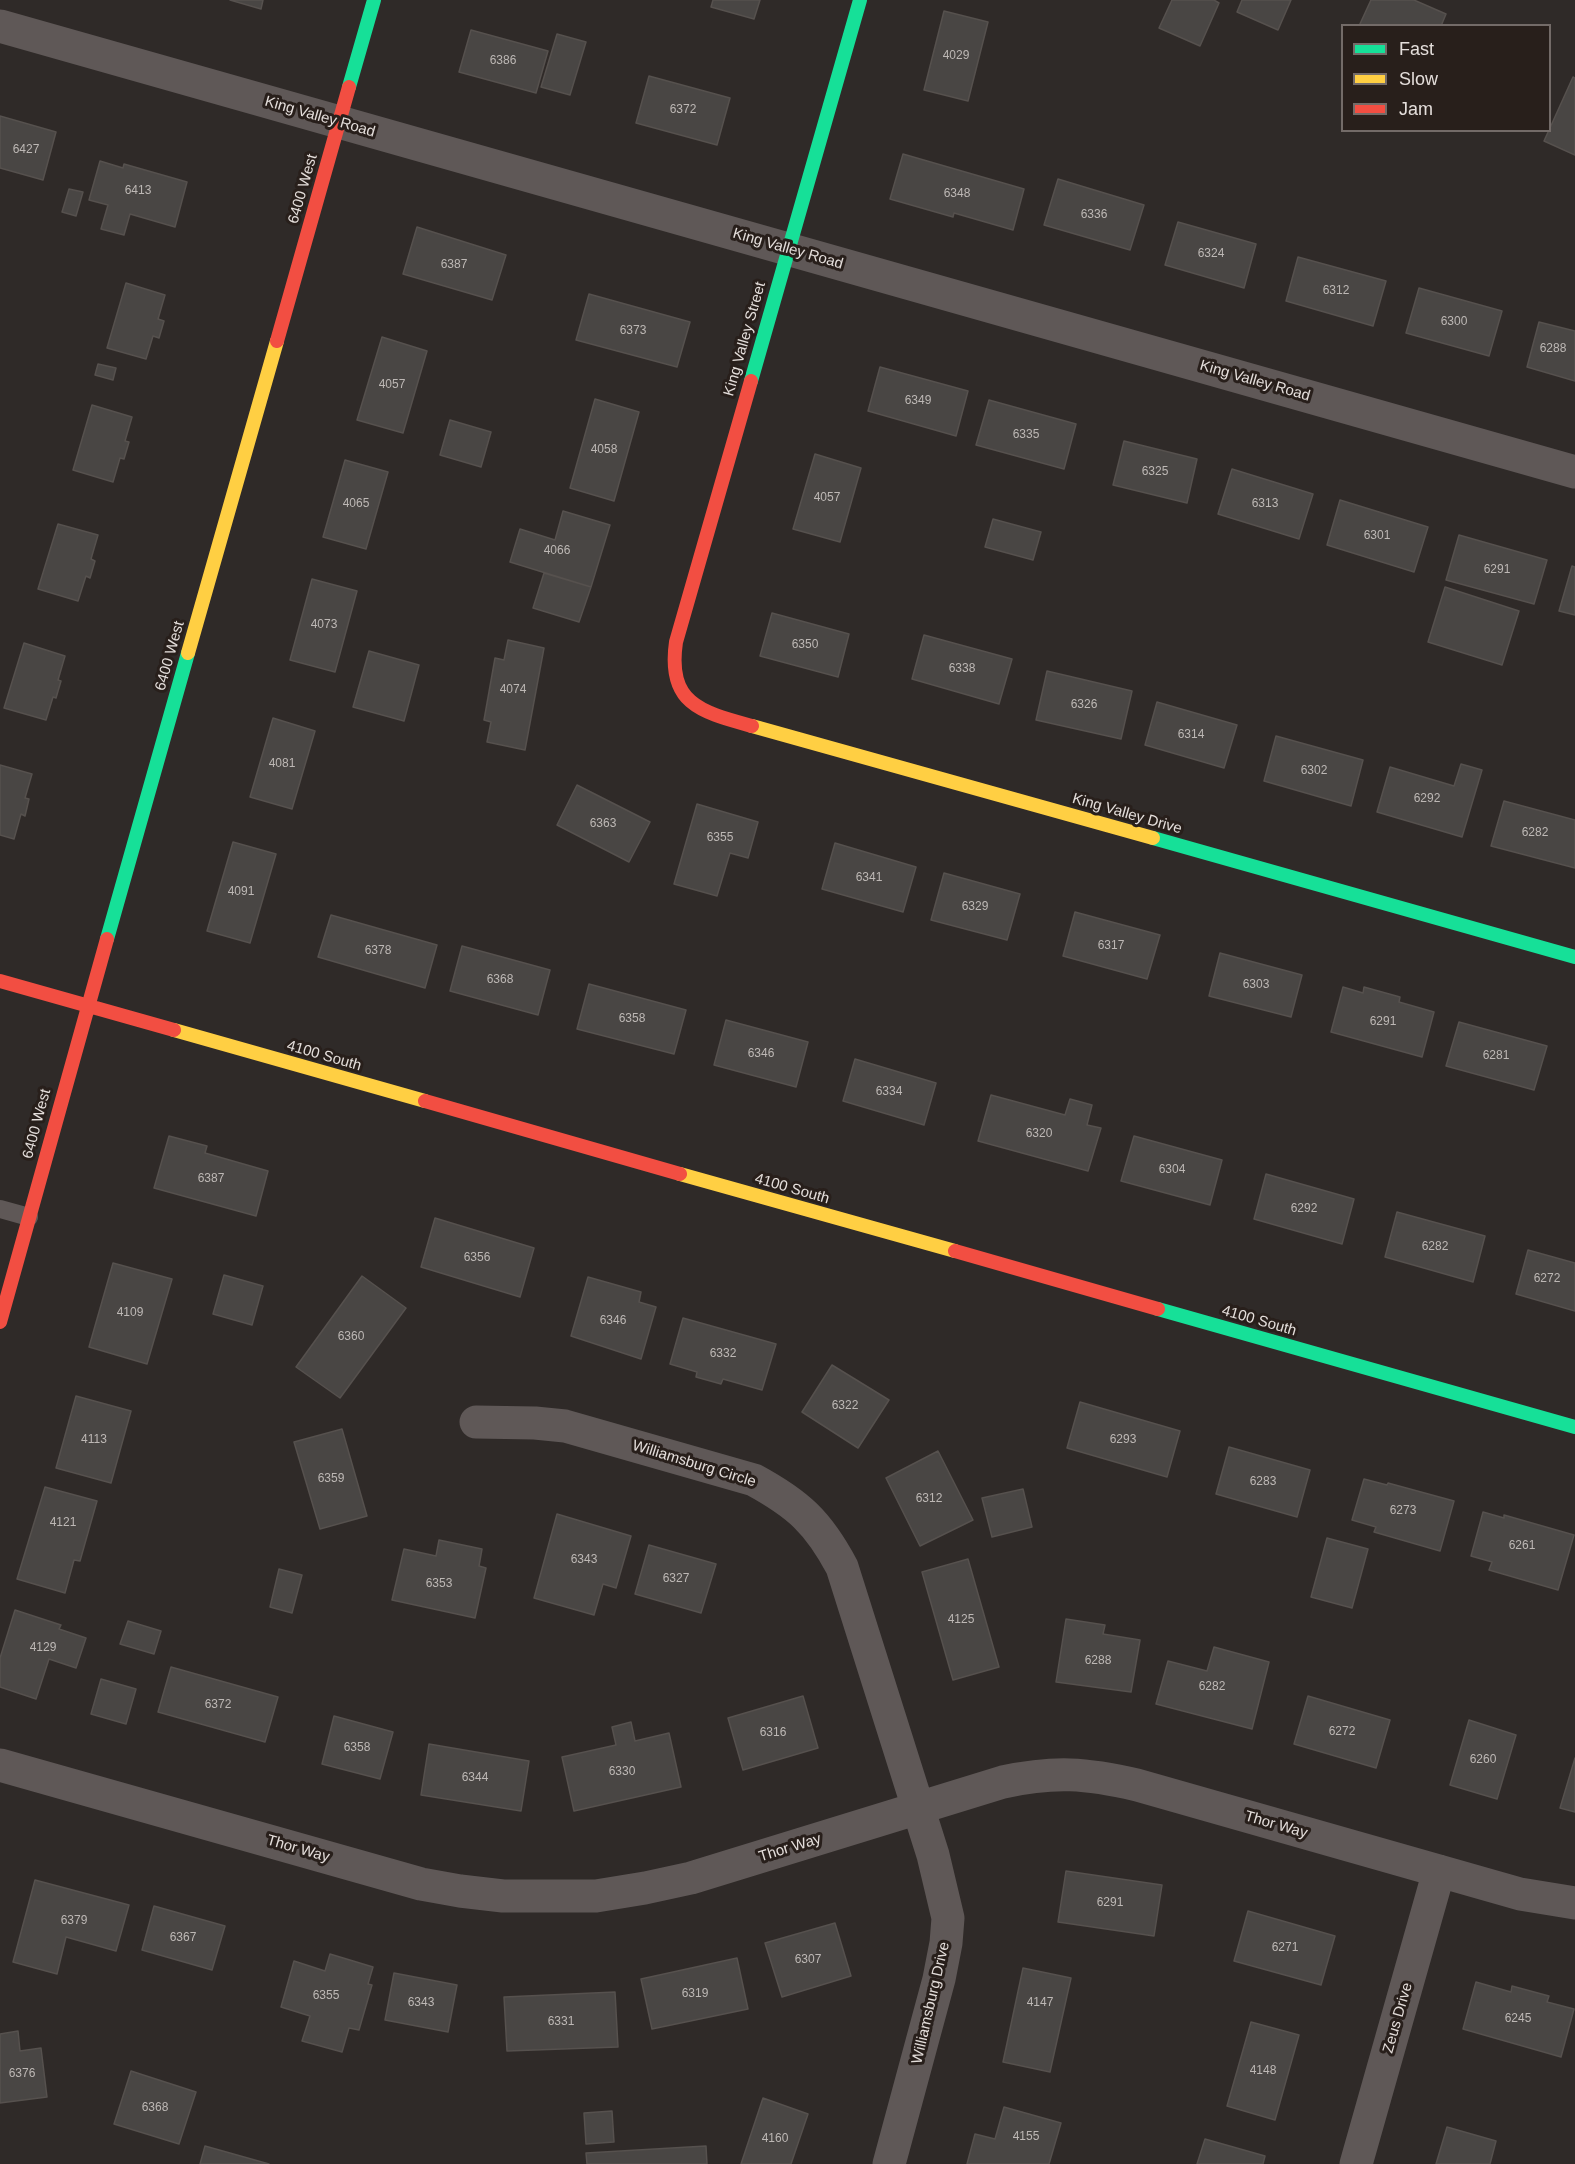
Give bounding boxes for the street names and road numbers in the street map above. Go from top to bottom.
street label: King Valley Road [263,93,377,141]
street label: 6400 West [285,152,321,226]
street label: King Valley Road [731,225,845,273]
street label: King Valley Street [720,280,770,398]
street label: King Valley Road [1198,357,1312,405]
street label: 6400 West [152,619,188,693]
street label: King Valley Drive [1070,790,1184,838]
street label: 4100 South [285,1037,363,1075]
street label: 6400 West [19,1087,55,1161]
street label: 4100 South [753,1170,831,1208]
street label: 4100 South [1220,1302,1298,1340]
street label: Williamsburg Circle [630,1437,758,1491]
street label: Thor Way [1243,1807,1309,1843]
street label: Thor Way [757,1830,823,1866]
street label: Thor Way [265,1831,331,1867]
street label: Williamsburg Drive [908,1940,954,2066]
street label: Zeus Drive [1379,1981,1417,2055]

